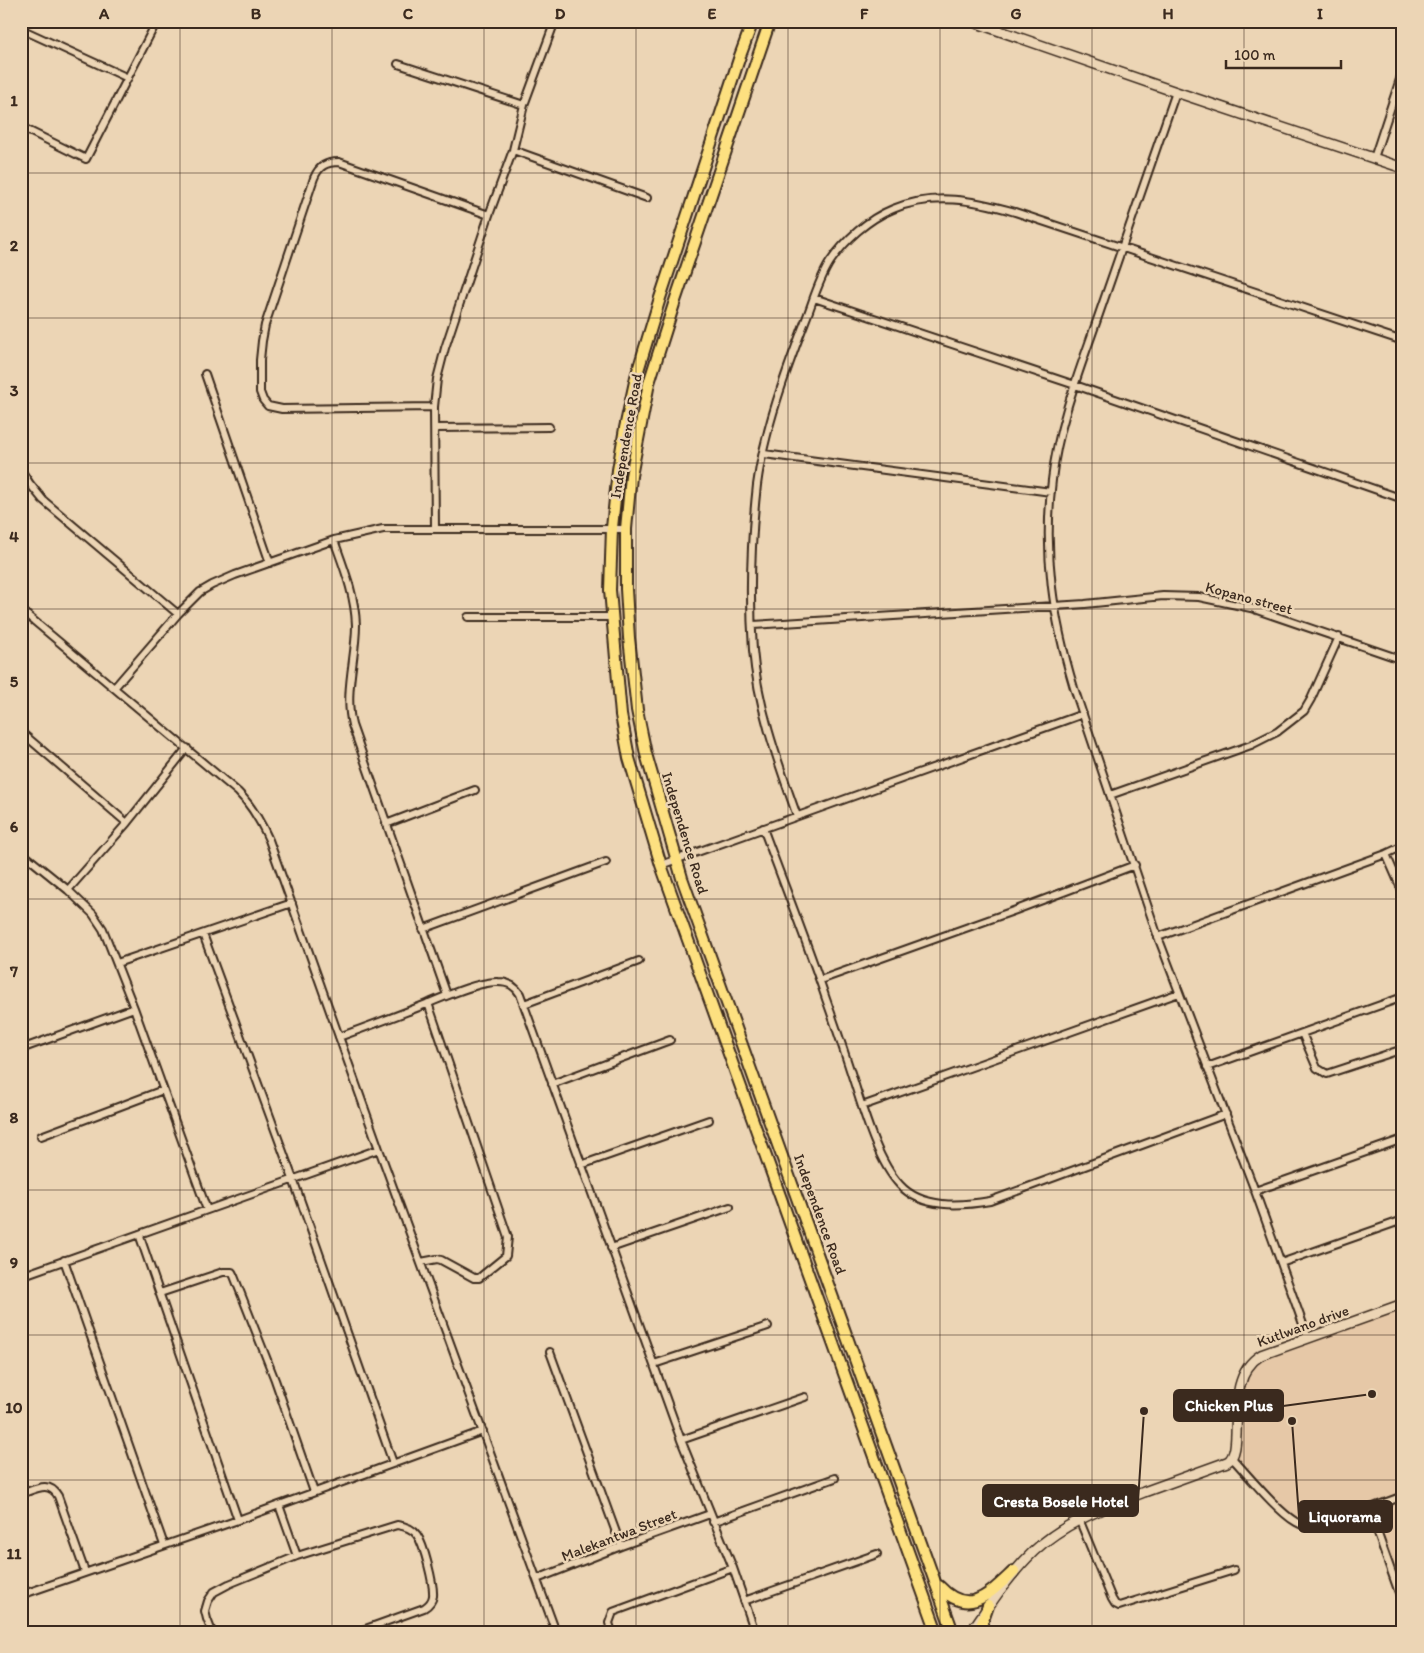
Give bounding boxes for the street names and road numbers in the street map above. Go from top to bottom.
street label: Independence Road [606,372,646,500]
street label: Kopano street [1203,578,1295,618]
street label: Independence Road [658,770,712,896]
street label: Independence Road [790,1151,850,1277]
street label: Kutlwano drive [1255,1301,1351,1351]
street label: Malekantwa Street [559,1505,680,1565]

